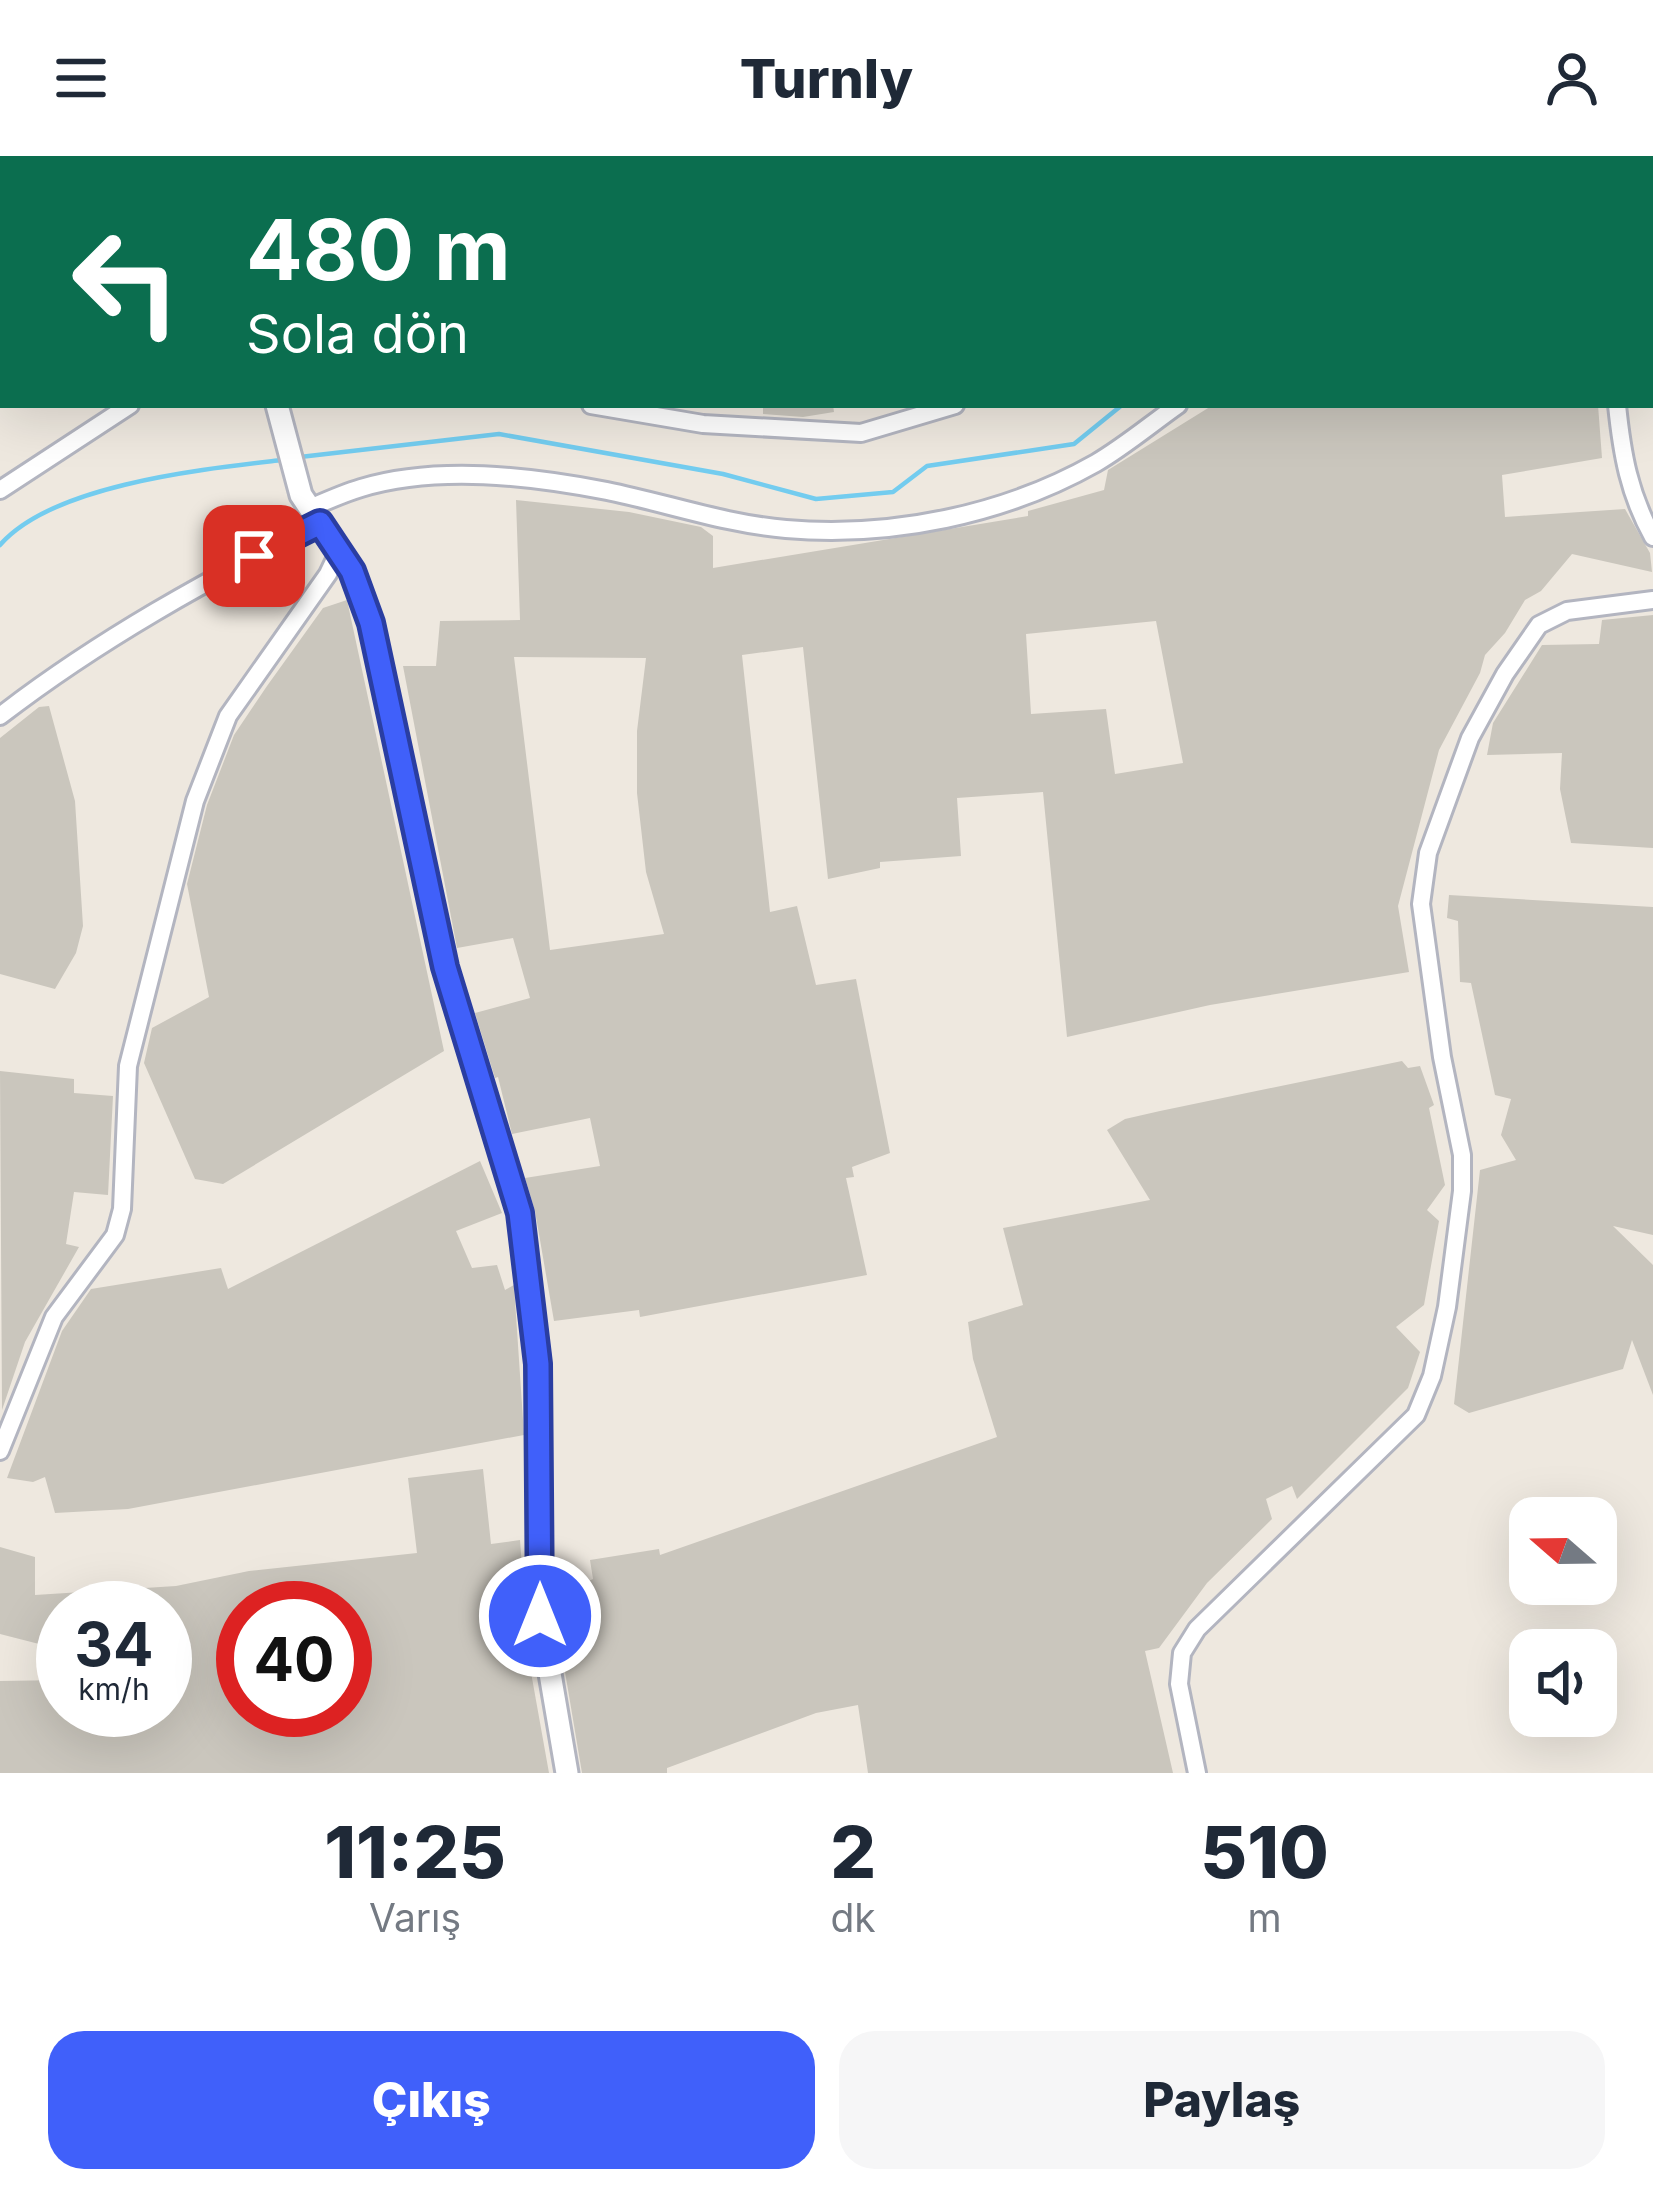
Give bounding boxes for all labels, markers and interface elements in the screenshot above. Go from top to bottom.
icon: menu [48,45,114,111]
icon: person [1539,45,1605,111]
text: Turnly [740,46,913,111]
text: 480 m [246,199,511,300]
icon: left [48,204,204,360]
text: Sola dön [246,301,469,366]
pin [203,505,305,607]
icon: arrive [221,523,287,589]
north arrow [1509,1497,1617,1605]
map controls [1509,1497,1617,1737]
position arrow [477,1553,603,1679]
speed limit sign: 40 [216,1581,372,1737]
text: 34 [74,1608,154,1680]
button: sound [1509,1629,1617,1737]
text: km/h [78,1671,150,1707]
text: 11:25 [324,1808,506,1895]
text: 2 [830,1808,876,1895]
text: 510 [1200,1808,1329,1895]
text: Varış [369,1894,461,1941]
text: dk [830,1894,876,1941]
text: m [1247,1894,1282,1941]
button: Çıkış [48,2031,815,2169]
button: Paylaş [839,2031,1605,2169]

